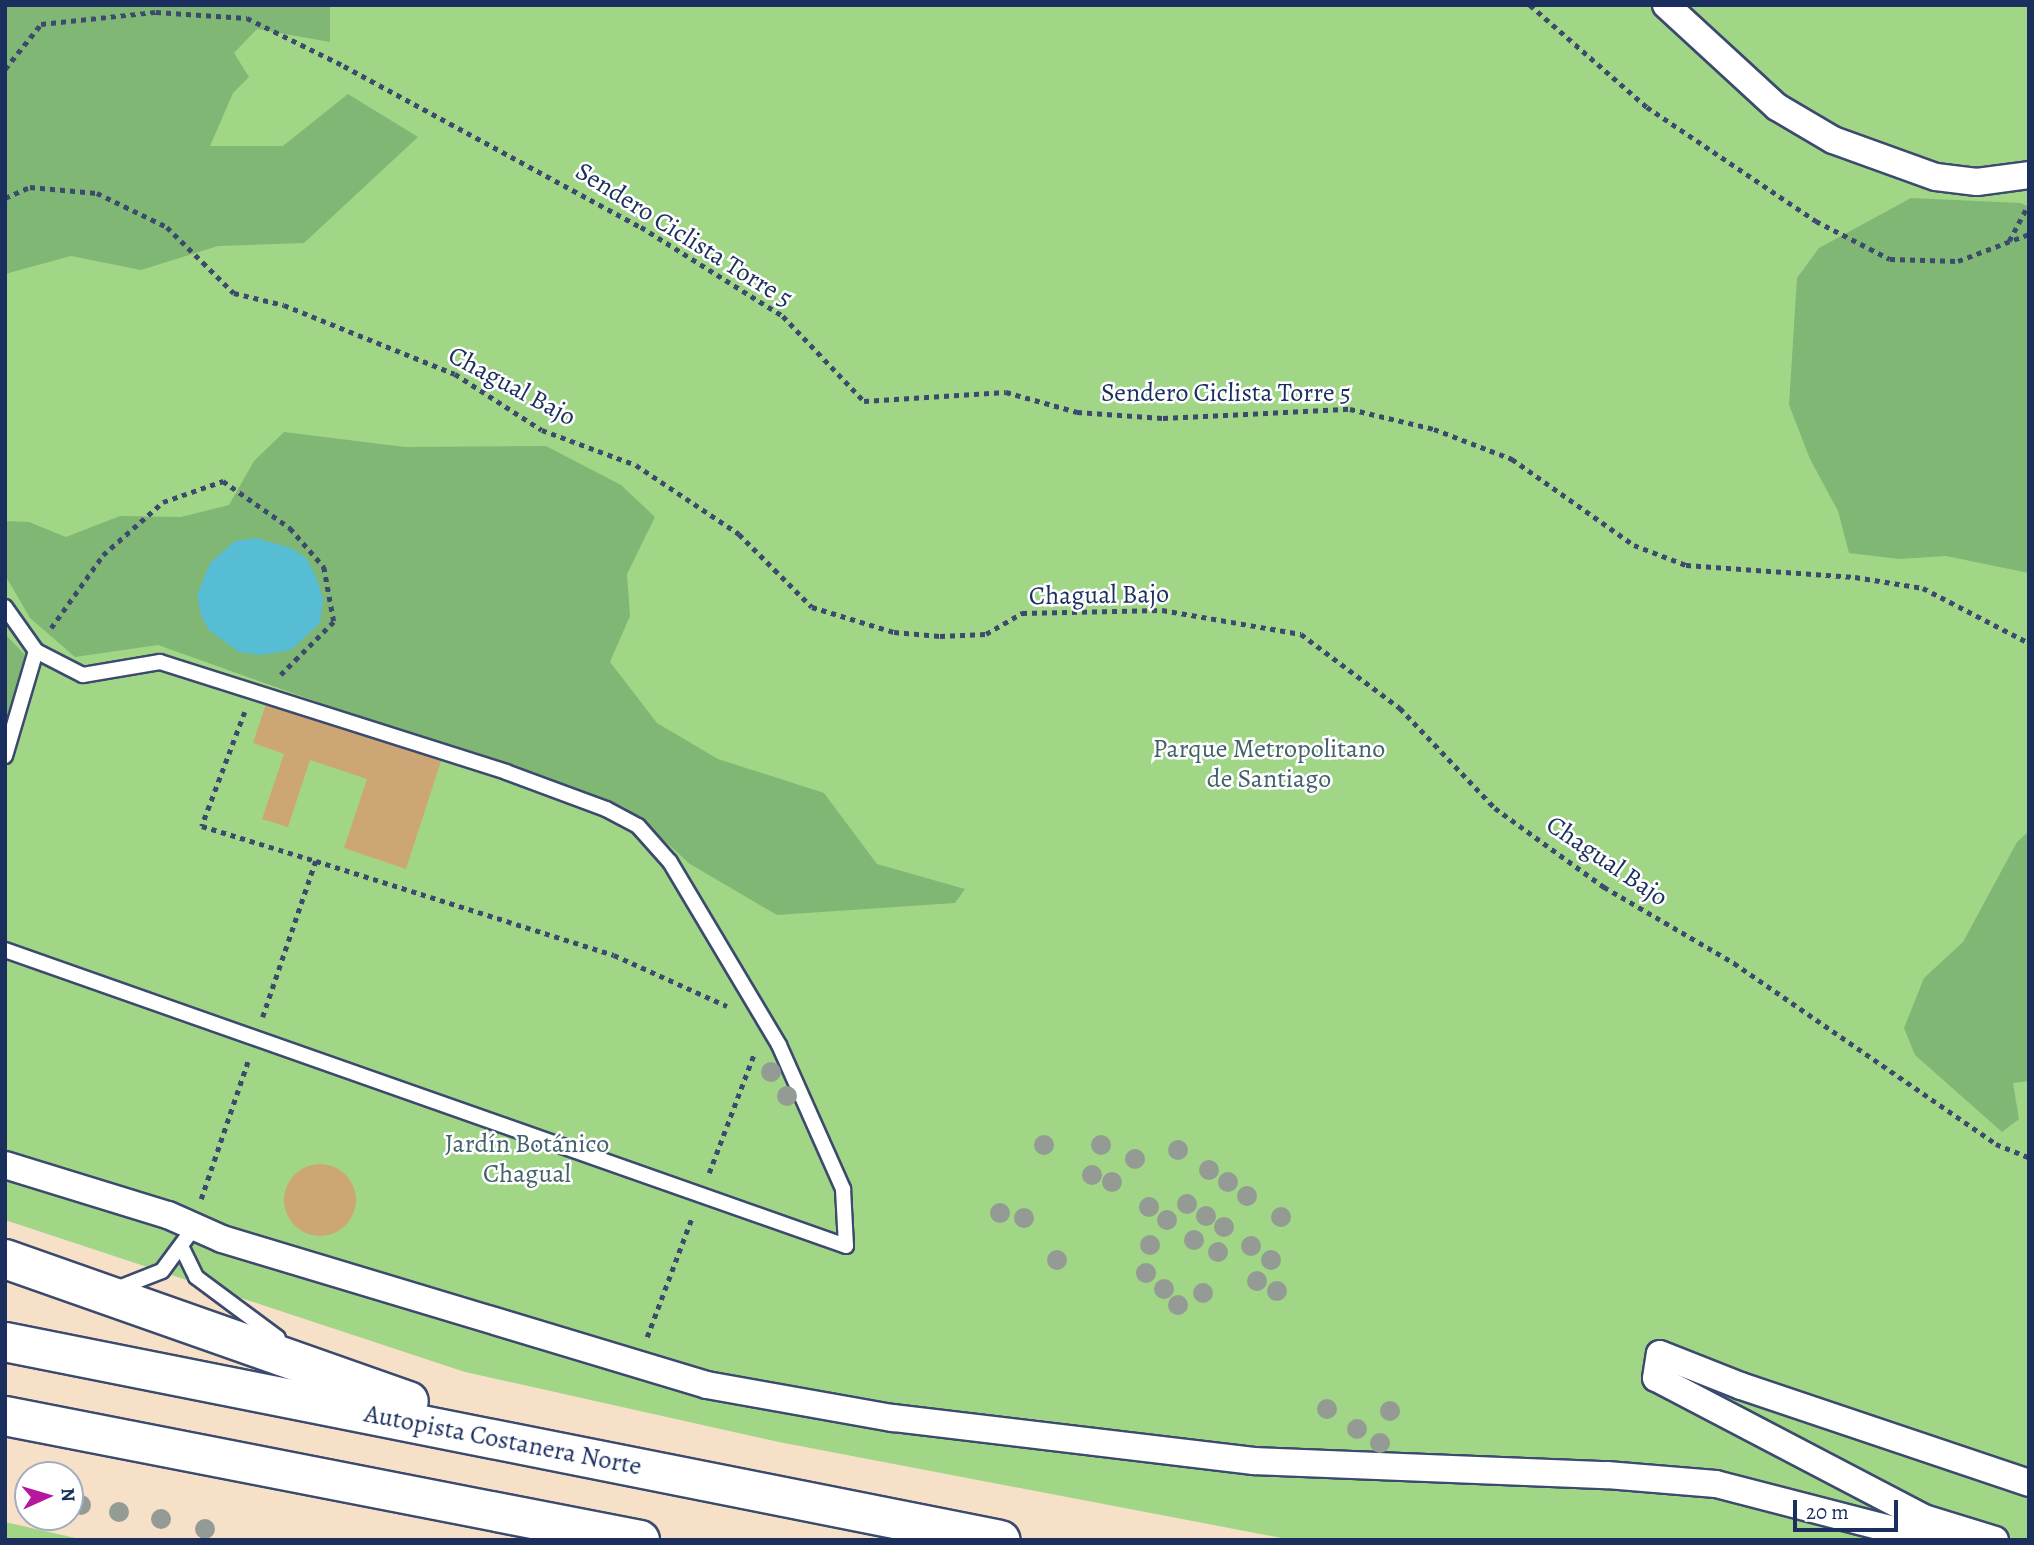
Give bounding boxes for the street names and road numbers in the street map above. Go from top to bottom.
street label: Sendero Ciclista Torre 5 [570,156,798,314]
street label: Chagual Bajo [443,339,581,433]
street label: Sendero Ciclista Torre 5 [1101,377,1351,409]
street label: Chagual Bajo [1029,578,1169,612]
street label: Chagual Bajo [1540,809,1674,913]
street label: Autopista Costanera Norte [362,1398,644,1482]

